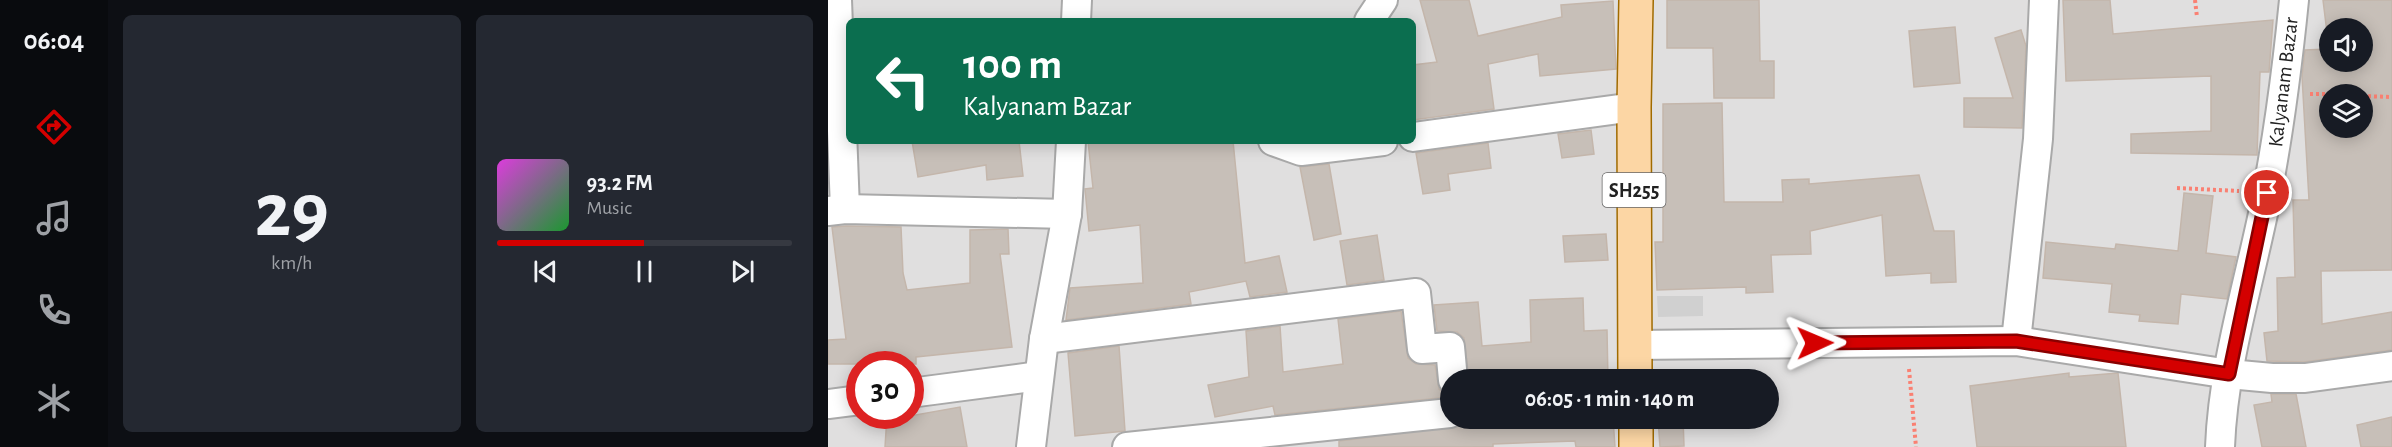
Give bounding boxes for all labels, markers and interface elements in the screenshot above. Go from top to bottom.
street label: Kalyanam Bazar [2265,16,2302,148]
map controls [2319,18,2373,138]
button: sound [2319,18,2373,72]
text: 06:04 [24,27,84,54]
icon: left [864,42,942,120]
text: 100 m [963,44,1062,86]
button: layers [2319,84,2373,138]
text: Kalyanam Bazar [963,93,1131,120]
icon: directions [33,106,75,148]
pin [2241,167,2292,218]
text: 93.2 FM [587,172,653,194]
text: 29 [255,173,329,251]
road number: SH255 [1602,173,1666,207]
icon: arrive [2250,176,2283,209]
icon: music [33,197,75,239]
text: Music [587,198,632,218]
text: km/h [271,253,312,273]
icon: previous [529,255,562,288]
icon: pause [628,255,661,288]
icon: next [726,255,759,288]
icon: phone [33,289,75,331]
position arrow [1783,311,1847,375]
speed limit sign: 30 [846,351,924,429]
icon: climate [33,380,75,422]
text: 06:05 · 1 min · 140 m [1525,388,1694,410]

